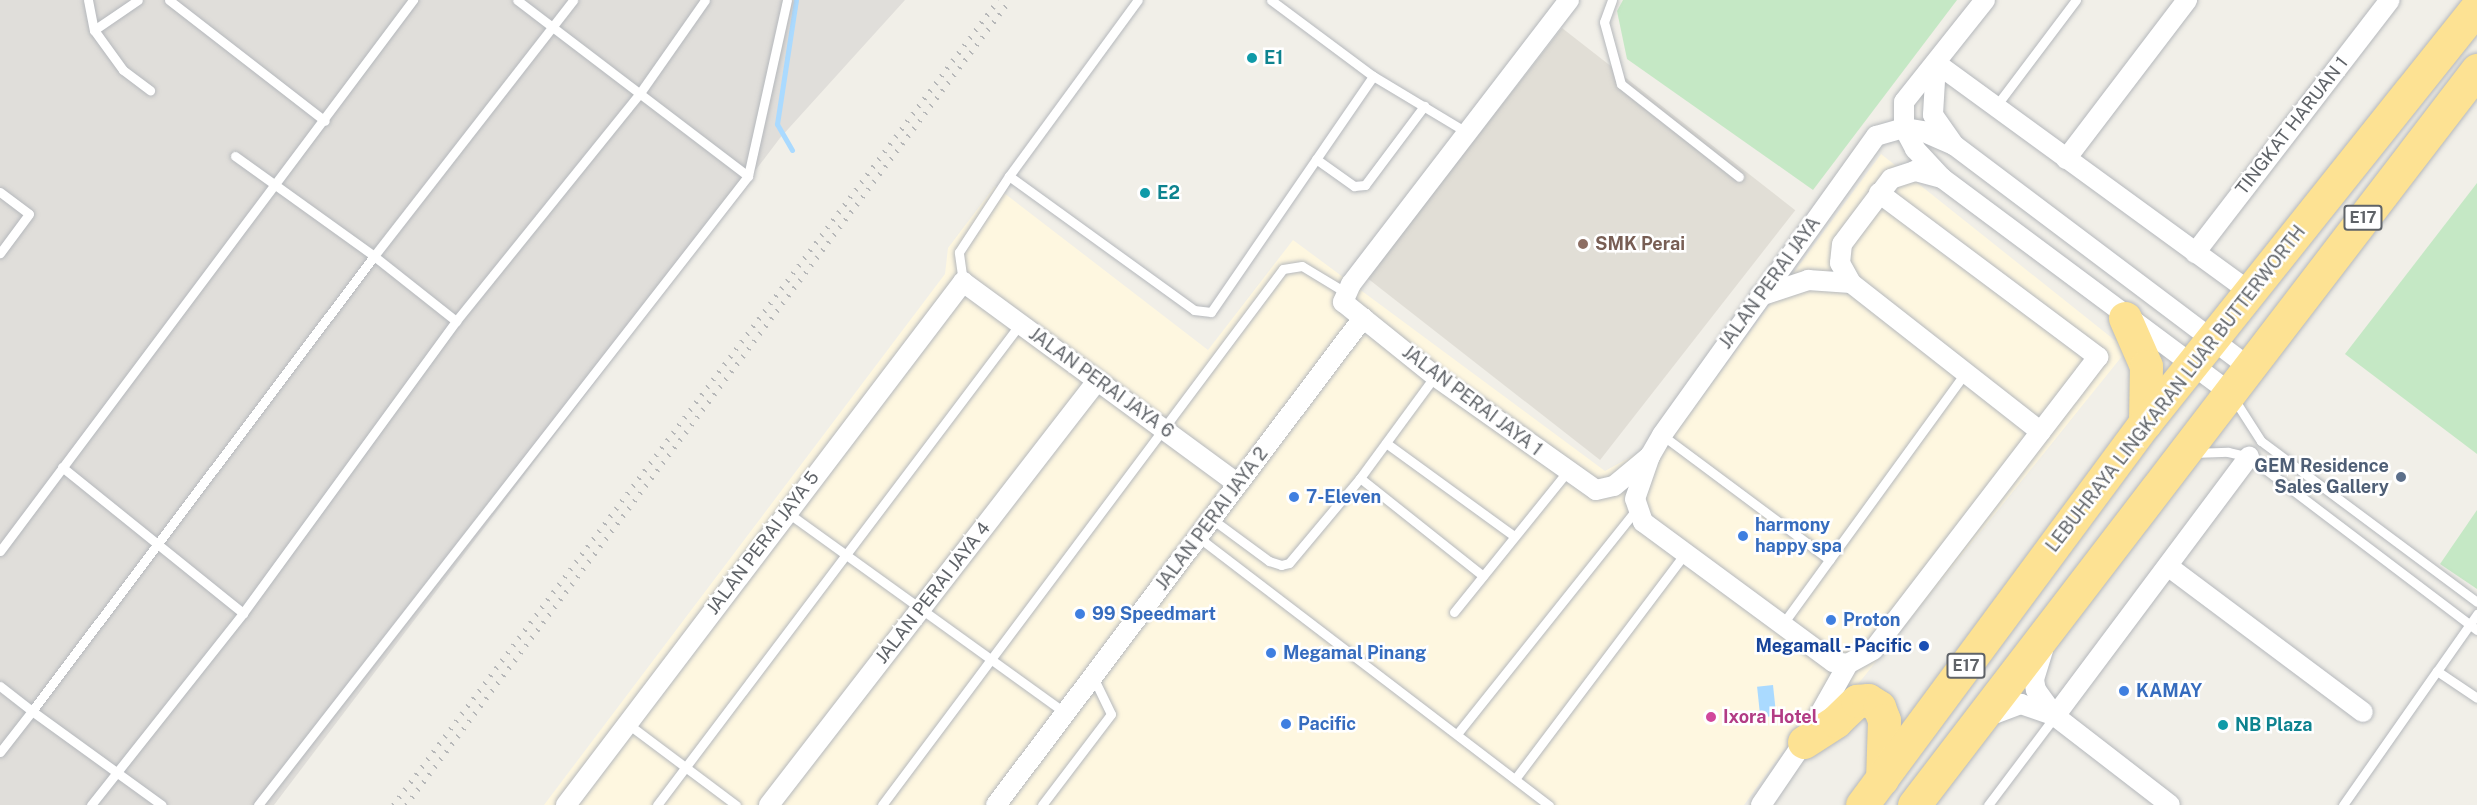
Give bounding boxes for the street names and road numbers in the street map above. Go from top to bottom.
street label: TINGKAT HARUAN 1 [2231,52,2353,200]
road number: E17 [2342,205,2384,231]
street label: JALAN PERAI JAYA [1715,213,1825,353]
street label: LEBUHRAYA LINGKARAN LUAR BUTTERWORTH [2042,221,2310,557]
street label: JALAN PERAI JAYA 6 [1024,323,1178,443]
street label: JALAN PERAI JAYA 1 [1398,341,1546,461]
street label: JALAN PERAI JAYA 2 [1151,443,1273,595]
street label: JALAN PERAI JAYA 5 [702,467,824,619]
street label: JALAN PERAI JAYA 4 [871,518,995,668]
road number: E17 [1945,653,1987,679]

